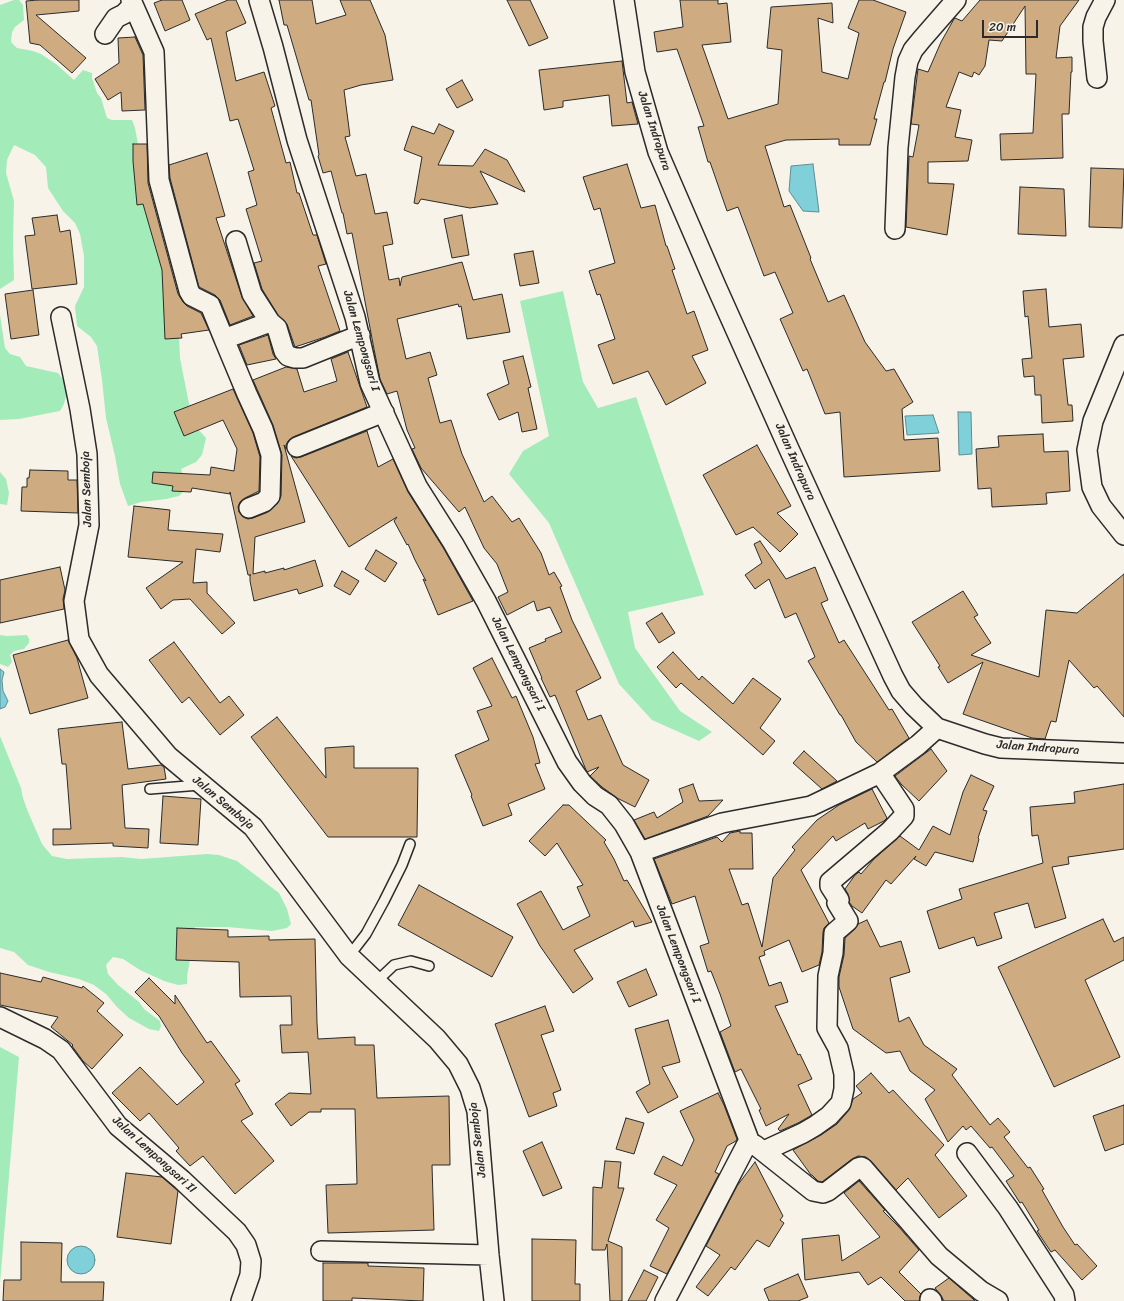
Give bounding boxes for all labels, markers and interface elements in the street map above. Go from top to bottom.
scale bar [984,12,1040,38]
text: 20 m [989,16,1016,38]
street label: Jalan Indrapura [634,89,674,173]
street label: Jalan Lempongsari I [340,289,382,393]
street label: Jalan Indrapura [772,421,818,503]
street label: Jalan Semboja [78,451,96,527]
street label: Jalan Lempongsari I [488,614,548,714]
street label: Jalan Indrapura [996,738,1080,758]
street label: Jalan Semboja [189,773,257,833]
street label: Jalan Lempongsari I [653,903,703,1005]
street label: Jalan Semboja [466,1102,490,1178]
street label: Jalan Lempongsari II [109,1114,199,1196]

